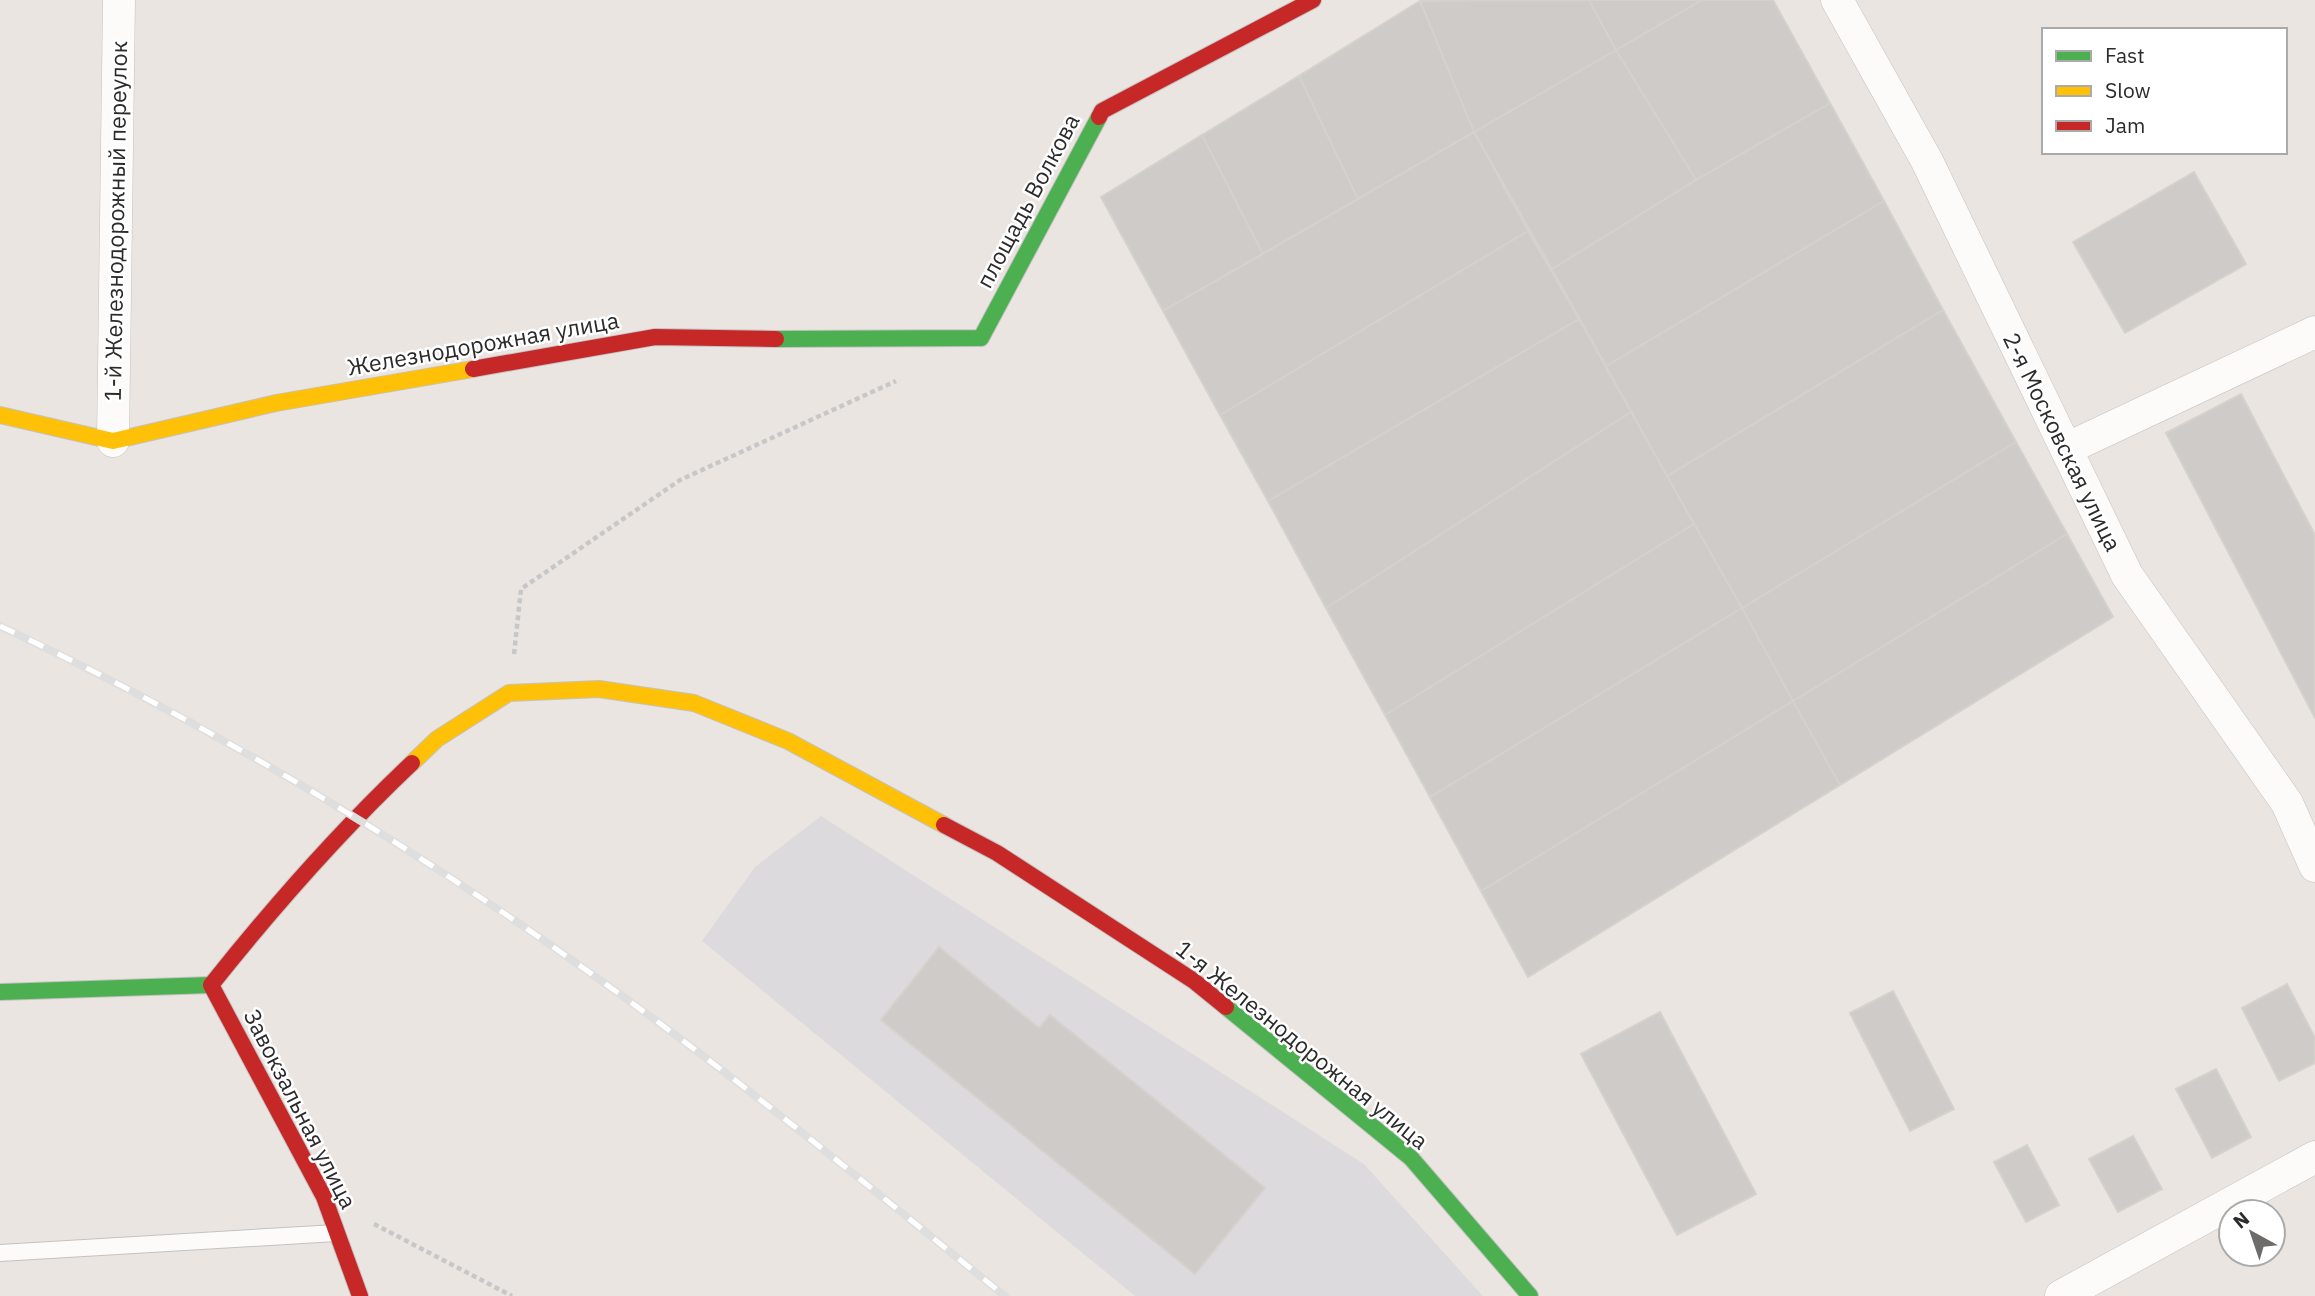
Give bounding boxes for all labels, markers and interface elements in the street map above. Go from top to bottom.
legend [2042,28,2287,154]
street label: 1-й Железнодорожный переулок [97,40,133,402]
text: Fast [2105,41,2145,69]
text: Slow [2105,76,2151,104]
street label: площадь Волкова [969,108,1086,293]
text: Jam [2105,111,2145,139]
street label: Железнодорожная улица [345,304,621,382]
street label: 2-я Московская улица [1997,327,2129,556]
street label: 1-я Железнодорожная улица [1170,933,1435,1155]
street label: Завокзальная улица [238,1004,364,1213]
north arrow [2217,1198,2287,1268]
text: N [2228,1206,2254,1234]

